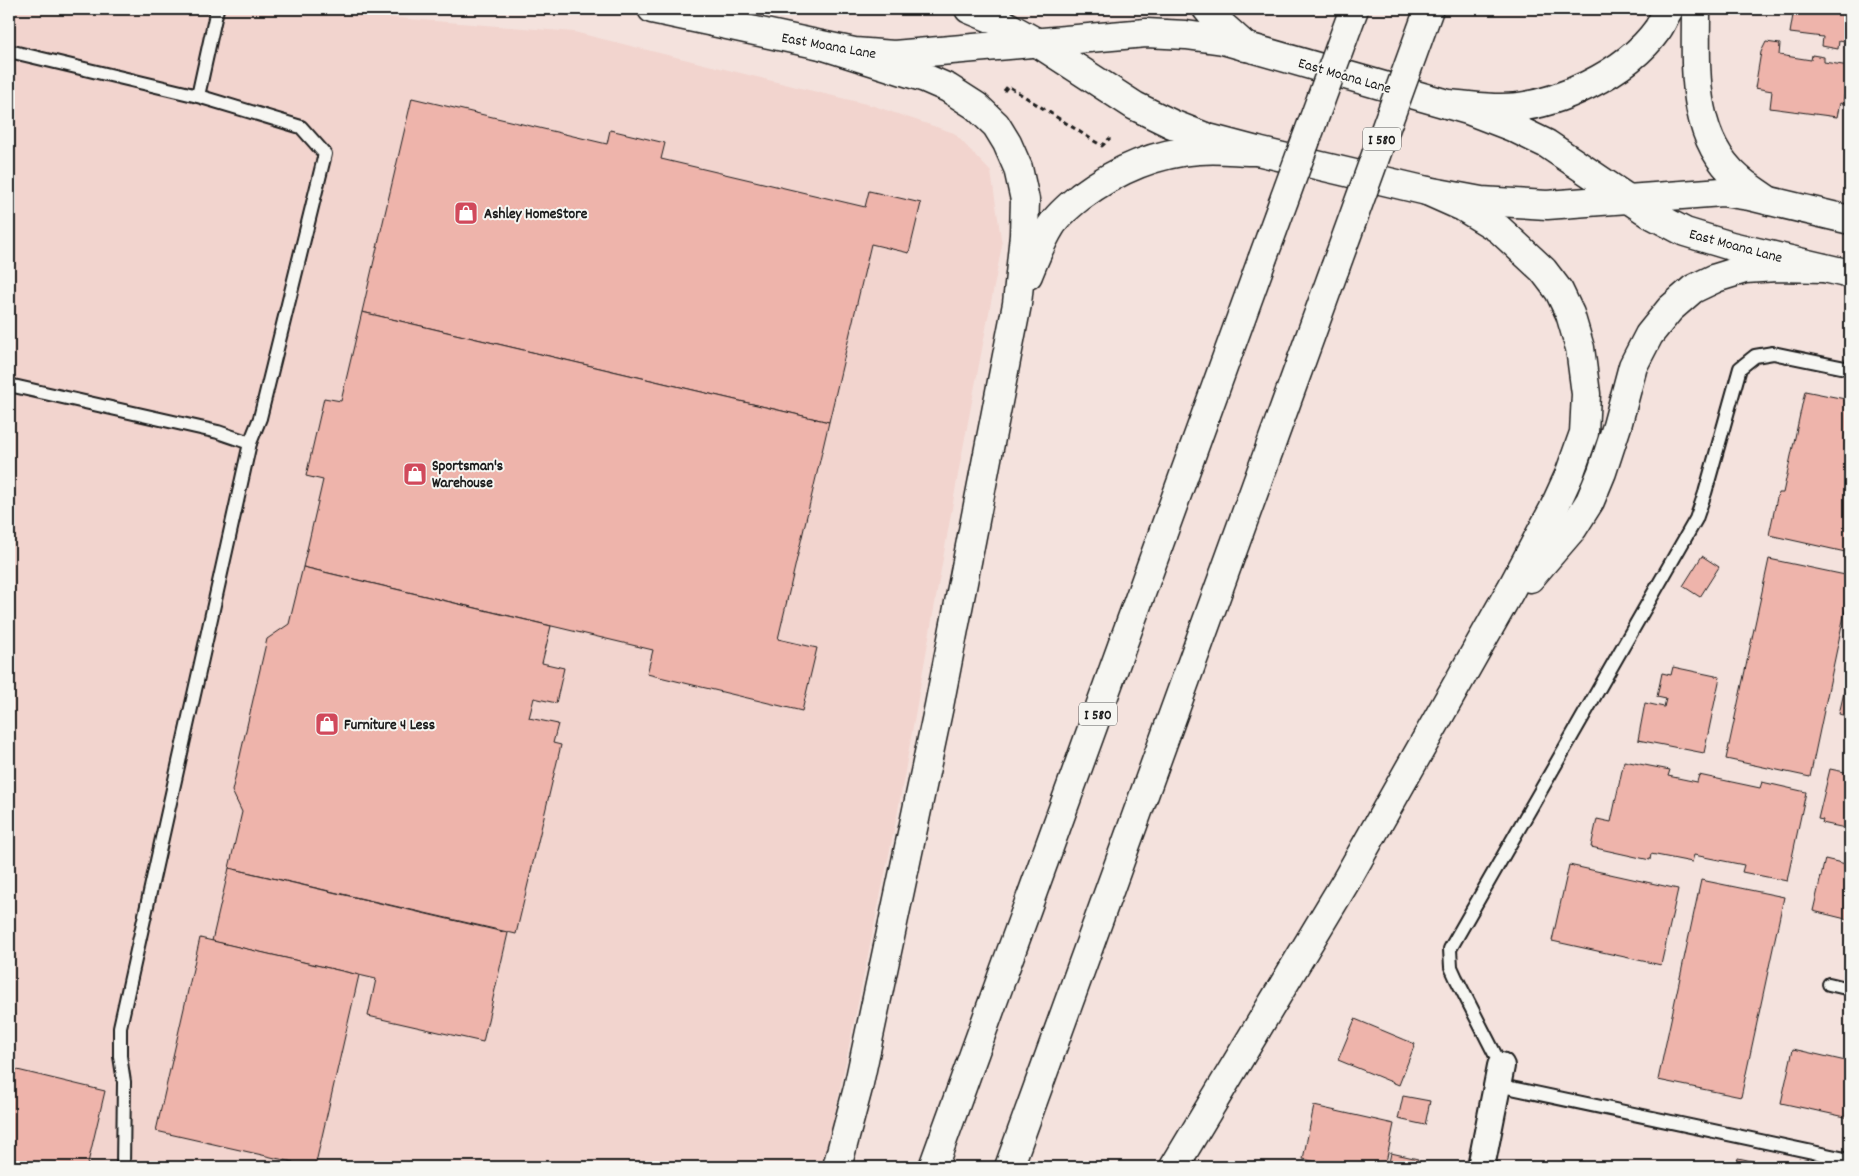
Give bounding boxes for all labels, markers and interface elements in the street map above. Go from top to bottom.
street label: East Moana Lane [780,28,878,66]
street label: East Moana Lane [1295,53,1394,101]
road number: I 580 [1363,128,1401,150]
shop icon: Ashley HomeStore [453,200,479,226]
place label: Ashley HomeStore [484,204,588,226]
street label: East Moana Lane [1686,224,1785,270]
place label: Sportsman's Warehouse [432,456,503,495]
shop icon: Sportsman's Warehouse [402,461,428,487]
road number: I 580 [1079,702,1117,726]
shop icon: Furniture 4 Less [314,711,340,737]
place label: Furniture 4 Less [344,715,435,737]

